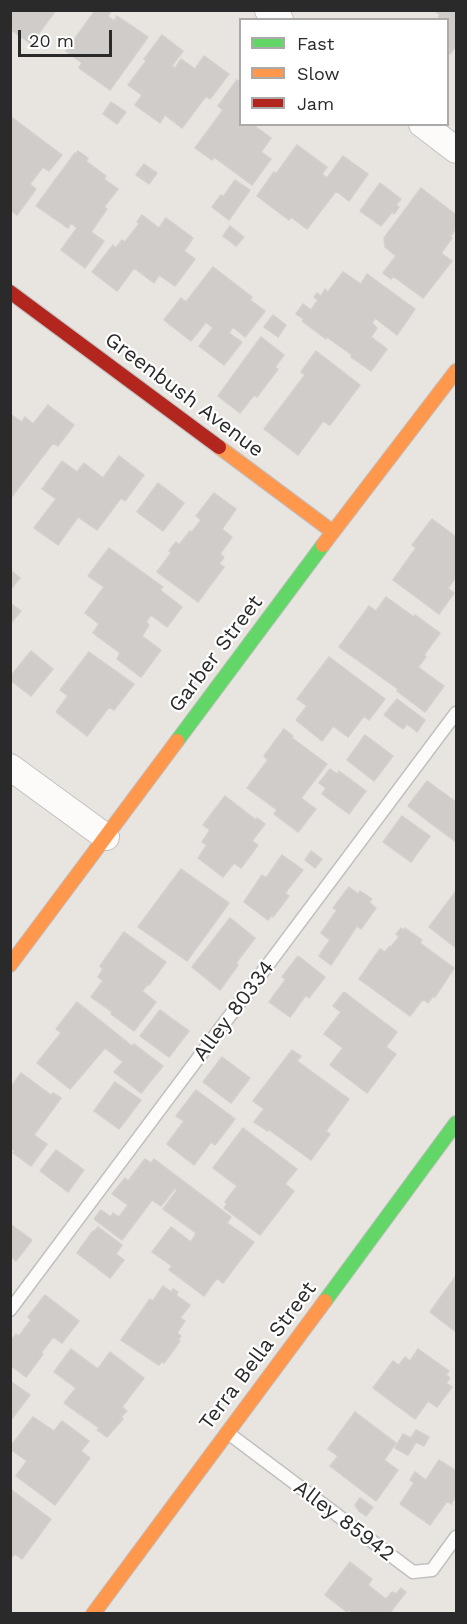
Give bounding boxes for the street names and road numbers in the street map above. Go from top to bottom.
street label: Greenbush Avenue [100,327,268,463]
street label: Garber Street [164,591,268,717]
street label: Alley 80334 [188,956,280,1066]
street label: Terra Bella Street [194,1277,322,1435]
street label: Alley 85942 [289,1475,399,1567]

